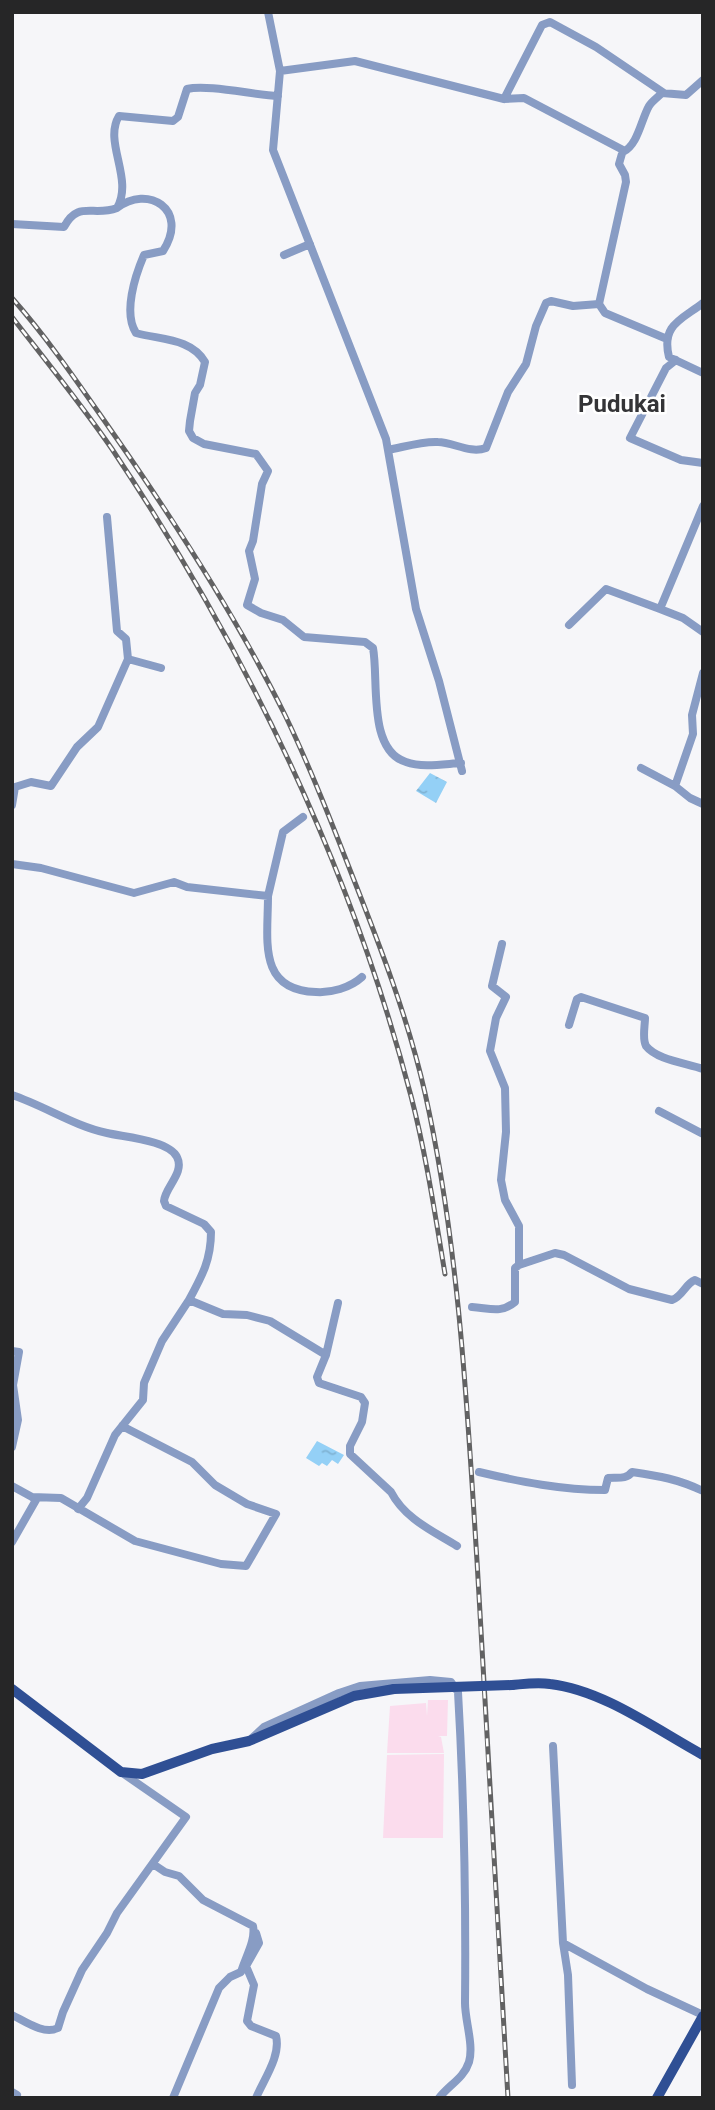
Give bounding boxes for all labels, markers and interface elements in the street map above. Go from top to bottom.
district label: Pudukai [578,390,666,418]

